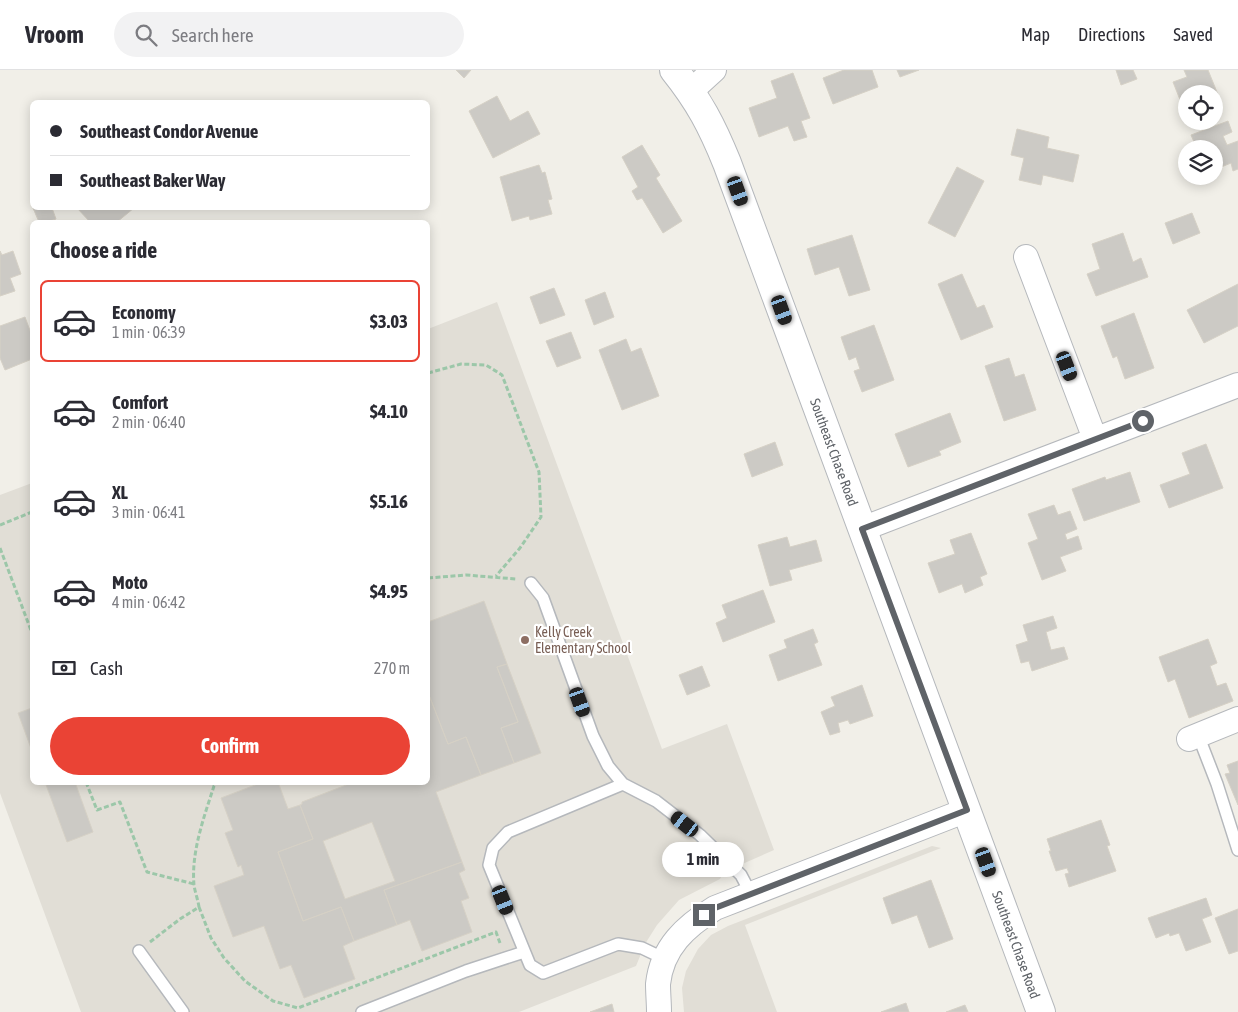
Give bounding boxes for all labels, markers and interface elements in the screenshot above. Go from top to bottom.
search box [114,12,464,57]
text: Vroom [25,21,84,48]
icon: search [132,21,160,49]
text: Search here [172,24,254,46]
text: Map [1021,24,1050,45]
text: Directions [1078,24,1145,45]
text: Saved [1173,24,1213,45]
map controls [1178,85,1223,185]
button: locate [1178,85,1223,130]
text: Southeast Condor Avenue [80,120,258,142]
button: layers [1178,140,1223,185]
text: Southeast Baker Way [80,169,226,191]
car [725,174,750,208]
text: Choose a ride [50,237,157,263]
car [769,293,794,327]
icon: car [52,299,97,344]
text: Economy [112,301,176,323]
text: $3.03 [370,310,408,332]
text: 1 min · 06:39 [112,323,185,341]
car [1054,349,1079,383]
icon: car [52,389,97,434]
text: Comfort [112,391,168,413]
street label: Southeast Chase Road [807,396,861,508]
text: $4.10 [370,400,408,422]
route start [1132,410,1154,432]
text: 2 min · 06:40 [112,413,185,431]
icon: car [52,479,97,524]
text: XL [112,481,128,503]
text: $5.16 [370,490,408,512]
text: 3 min · 06:41 [112,503,185,521]
icon: car [52,569,97,614]
text: Moto [112,571,148,593]
text: $4.95 [370,580,408,602]
text: 4 min · 06:42 [112,593,185,611]
place label: Kelly Creek Elementary School [535,624,631,656]
marker: Kelly Creek Elementary School [519,634,531,646]
icon: cash [50,654,78,682]
text: Cash [90,657,123,679]
text: 270 m [374,659,410,677]
car [567,685,592,719]
button: Confirm [50,717,410,775]
car [668,809,701,839]
callout: 1 min [663,842,745,878]
car [973,845,998,879]
text: 1 min [687,850,719,868]
car [490,883,515,917]
street label: Southeast Chase Road [989,889,1043,1001]
route end [693,904,715,926]

